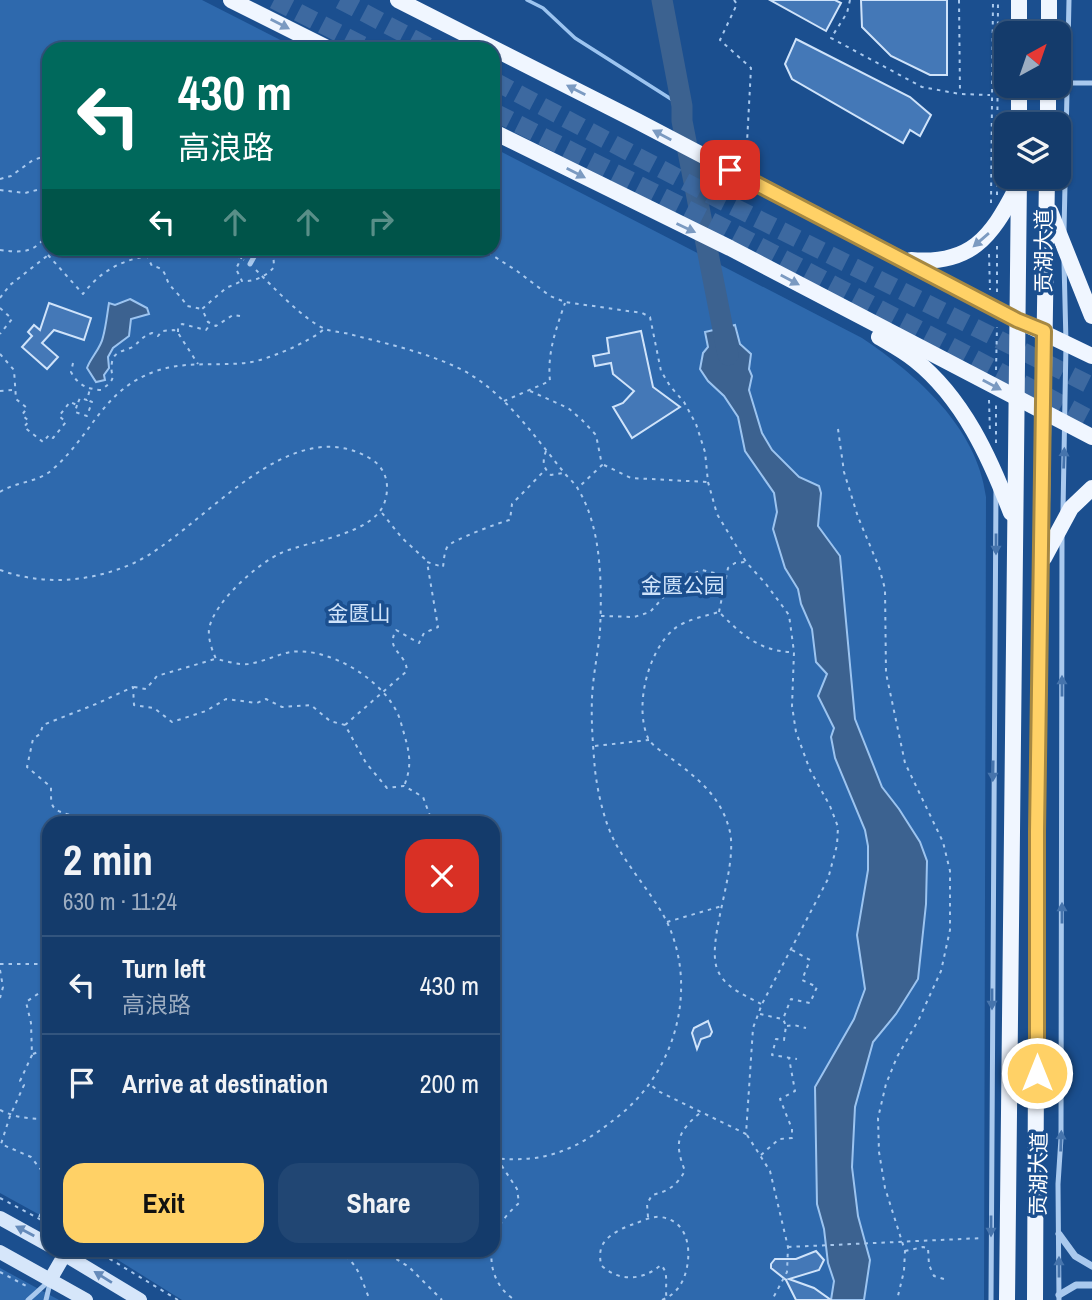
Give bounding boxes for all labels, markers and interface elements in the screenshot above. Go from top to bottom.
one-way arrow [270,19,290,30]
north arrow [994,21,1071,98]
map controls [994,21,1071,189]
text: 430 m [178,59,292,125]
icon: left [63,70,154,161]
one-way arrow [566,85,586,96]
button: layers [994,112,1071,189]
text: 高浪路 [178,126,274,169]
one-way arrow [652,129,672,140]
pin [700,140,760,200]
icon: arrive [711,151,749,189]
one-way arrow [566,168,586,179]
icon: left [143,203,181,241]
icon: ahead [216,203,254,241]
icon: ahead [289,203,327,241]
icon: right [362,203,400,241]
street label: 贡湖大道 [1029,209,1058,293]
one-way arrow [676,222,696,233]
one-way arrow [973,232,990,247]
one-way arrow [780,275,800,286]
one-way arrow [982,380,1002,391]
one-way arrow [1059,447,1070,469]
one-way arrow [990,533,1002,555]
park label: 金匮公园 [641,571,725,600]
park label: 金匮山 [328,599,391,628]
one-way arrow [1056,675,1068,697]
one-way arrow [987,761,999,783]
text: 2 min [63,832,153,888]
button: close [405,839,479,913]
text: 630 m · 11:24 [63,886,177,917]
one-way arrow [1056,902,1068,924]
text: Turn left [122,951,206,986]
icon: left [63,966,101,1004]
text: 430 m [420,968,479,1003]
one-way arrow [986,988,998,1010]
text: 高浪路 [122,989,191,1020]
position arrow [1000,1036,1074,1110]
icon: arrive [63,1064,101,1102]
text: Arrive at destination [122,1066,328,1101]
text: 200 m [420,1066,479,1101]
one-way arrow [1055,1130,1066,1152]
street label: 贡湖大道 [1023,1132,1054,1216]
button: Exit [63,1163,264,1243]
button: Share [278,1163,479,1243]
one-way arrow [985,1216,997,1238]
one-way arrow [15,1225,34,1237]
one-way arrow [1053,1256,1065,1278]
one-way arrow [93,1270,112,1283]

